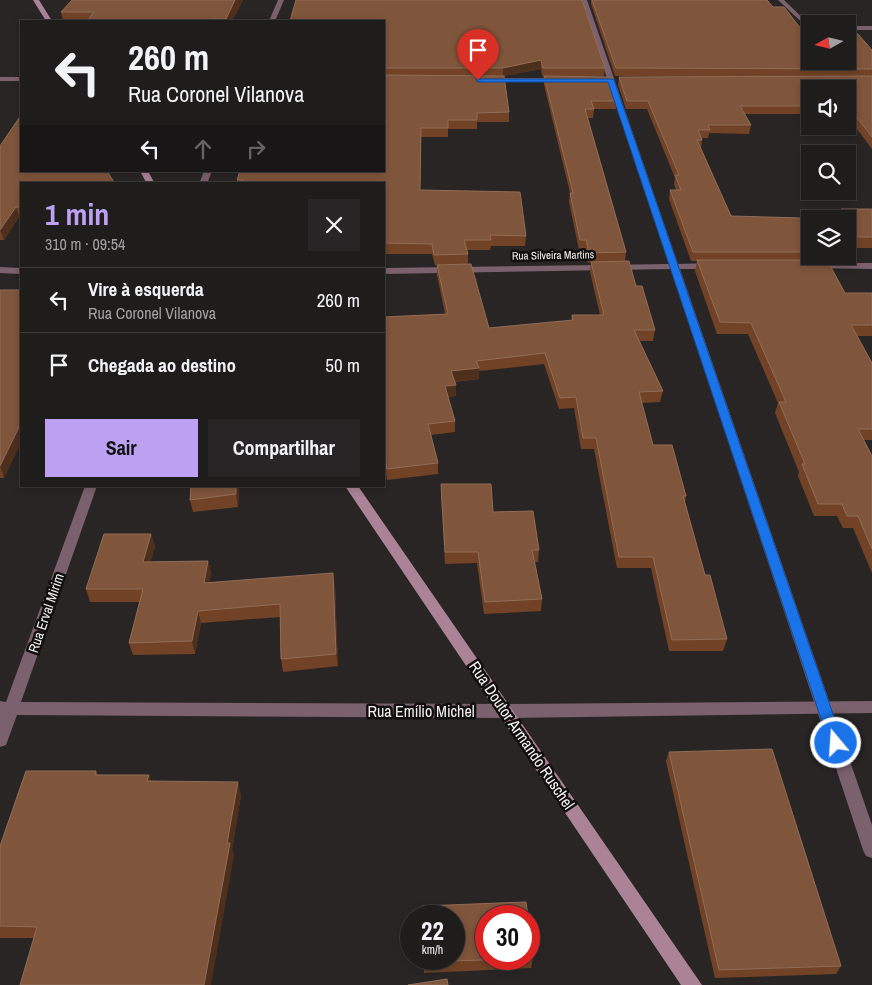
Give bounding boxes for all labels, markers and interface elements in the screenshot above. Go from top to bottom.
north arrow [801,15,856,70]
map controls [801,15,856,265]
pin [457,29,499,80]
text: 260 m [128,34,209,81]
icon: arrive [464,36,492,64]
icon: left [45,40,110,105]
text: Rua Coronel Vilanova [128,79,304,109]
button: sound [801,80,856,135]
icon: left [136,135,164,163]
icon: ahead [189,135,217,163]
icon: right [242,135,270,163]
button: search [801,145,856,200]
text: 1 min [45,194,109,234]
button: close [308,199,360,251]
button: layers [801,210,856,265]
text: 310 m · 09:54 [45,233,125,255]
street label: Rua Silveira Martins [512,247,595,263]
text: Vire à esquerda [88,276,204,302]
icon: left [45,286,73,314]
text: 260 m [317,287,360,313]
text: Rua Coronel Vilanova [88,302,216,324]
icon: arrive [45,351,73,379]
text: Chegada ao destino [88,352,236,378]
text: 50 m [325,352,360,378]
button: Sair [45,419,198,477]
button: Compartilhar [208,419,360,477]
street label: Rua Erval Mirim [24,571,68,655]
street label: Rua Doutor Armando Ruschel [464,657,580,813]
street label: Rua Emílio Michel [367,700,475,722]
position arrow [809,716,861,768]
speed limit sign: 30 [475,905,540,970]
text: 22 [421,914,444,948]
text: km/h [422,942,443,958]

